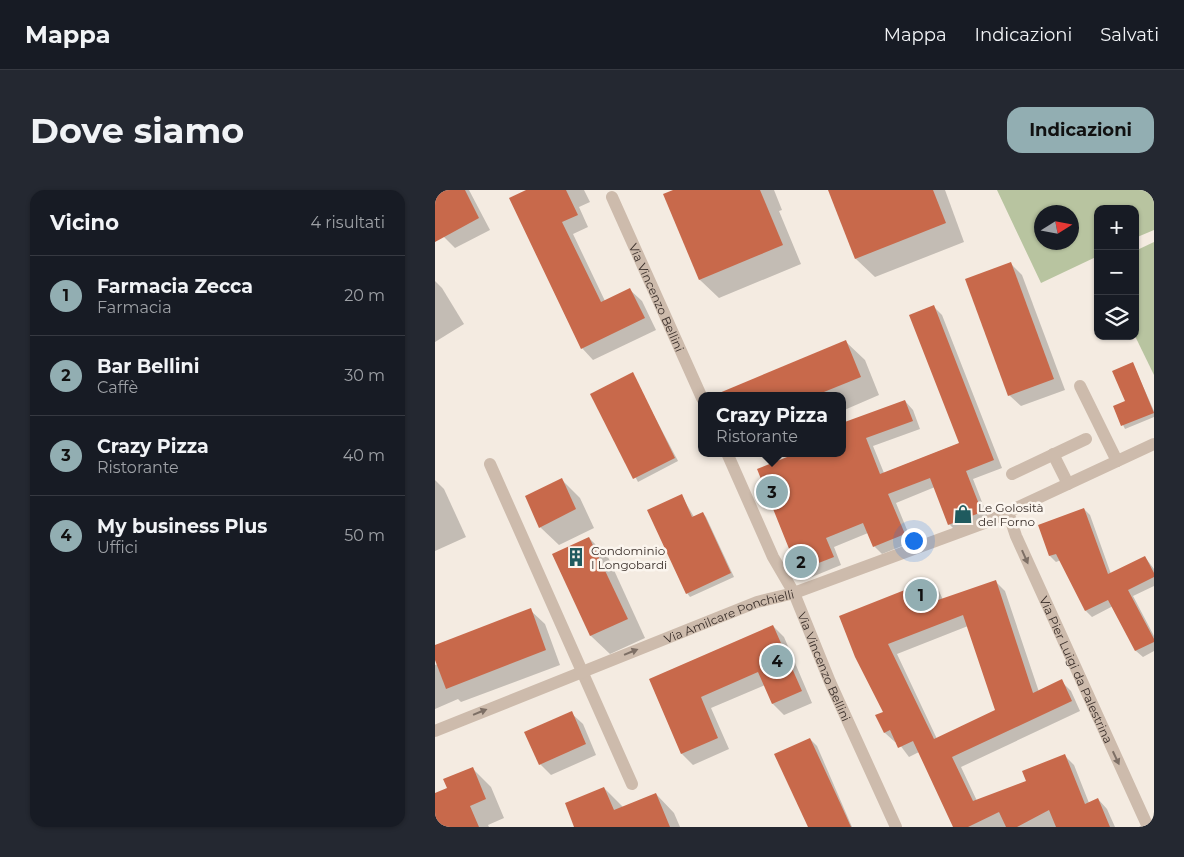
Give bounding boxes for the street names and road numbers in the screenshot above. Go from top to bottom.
street label: Via Vincenzo Bellini [626,241,688,354]
street label: Via Amilcare Ponchielli [662,586,796,646]
street label: Via Pier Luigi da Palestrina [1037,594,1116,746]
street label: Via Vincenzo Bellini [795,610,854,724]

